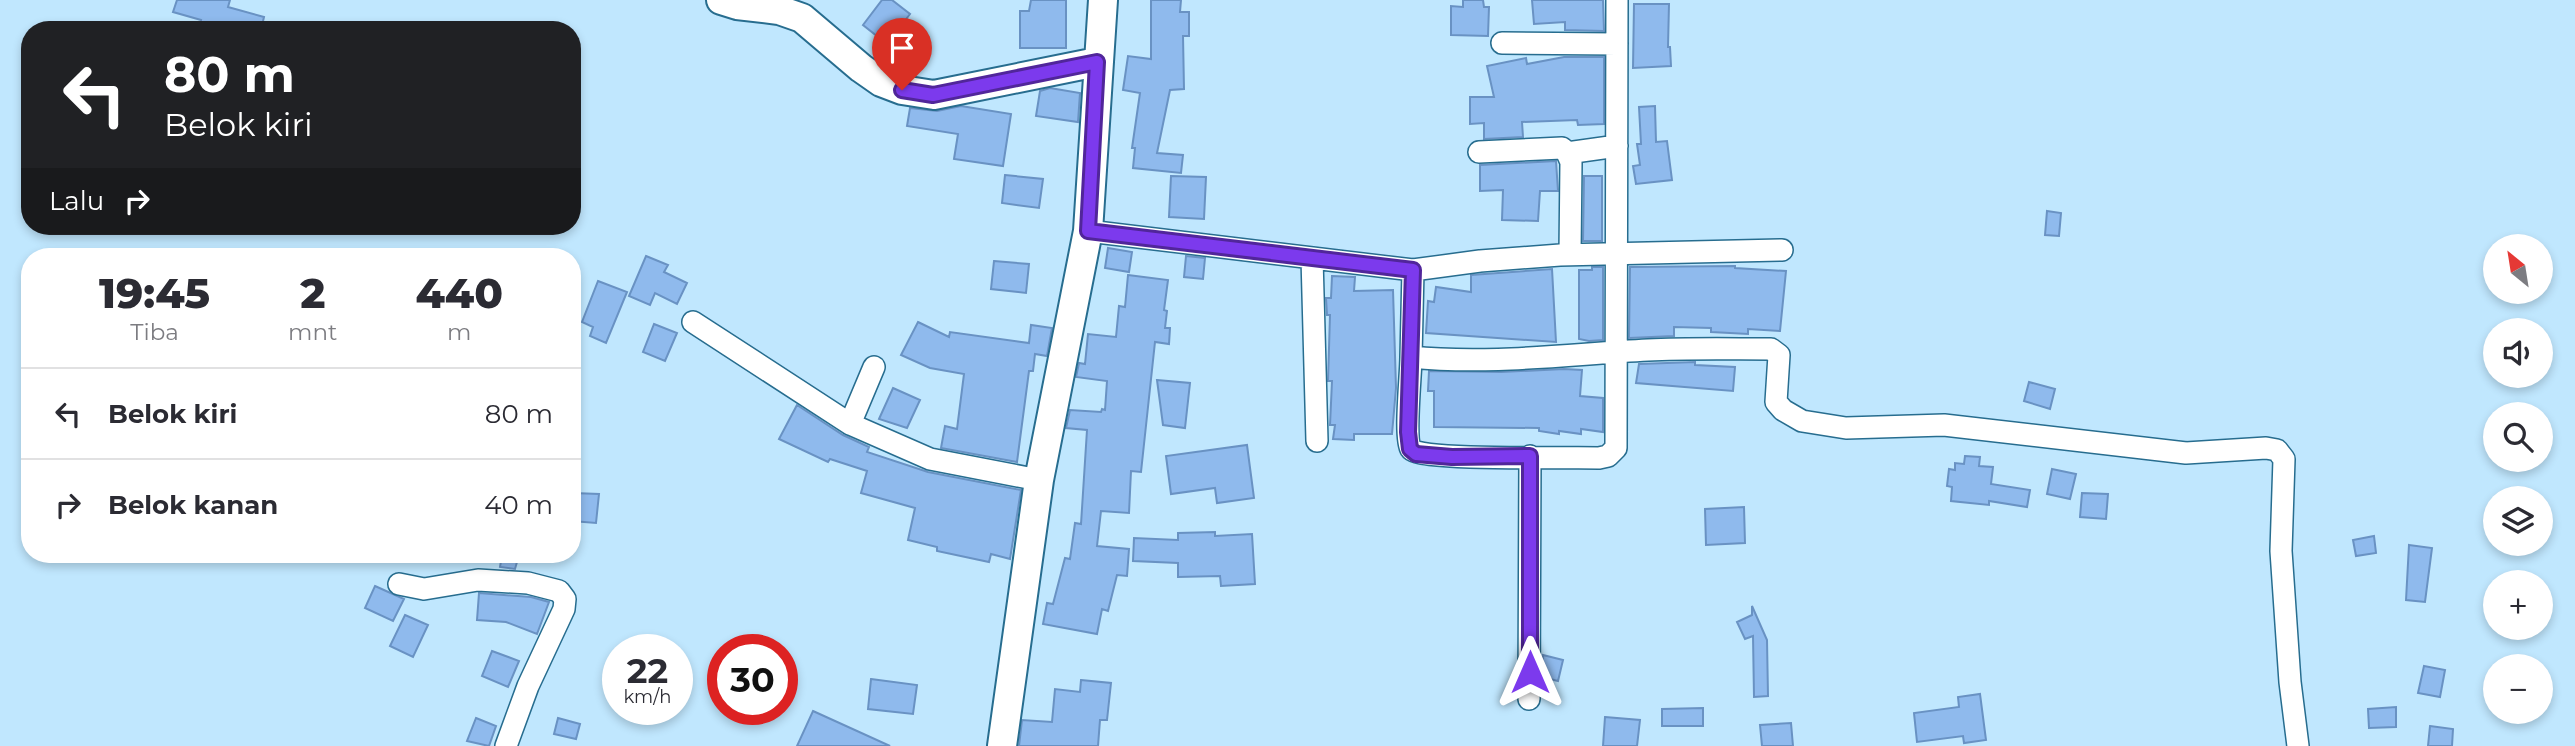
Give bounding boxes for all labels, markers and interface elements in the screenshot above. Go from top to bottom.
pin [872,18,932,90]
icon: arrive [883,29,921,67]
text: 80 m [164,45,295,104]
icon: left [49,49,140,140]
text: Belok kiri [164,105,313,144]
icon: right [118,182,156,220]
text: Lalu [49,185,104,217]
north arrow [2483,234,2553,304]
map controls [2483,234,2553,724]
text: 19:45 [99,267,210,319]
text: 2 [300,267,325,319]
text: 440 [415,267,503,319]
text: Tiba [130,318,179,346]
text: mnt [288,318,337,346]
text: m [447,318,471,346]
button: sound [2483,318,2553,388]
icon: left [49,395,87,433]
text: Belok kiri [108,398,237,430]
text: 80 m [485,398,553,430]
button: search [2483,402,2553,472]
icon: right [49,486,87,524]
button: layers [2483,486,2553,556]
text: Belok kanan [108,489,278,521]
text: 40 m [484,489,553,521]
button: + [2483,570,2553,640]
speed limit sign: 30 [707,634,798,725]
position arrow [1493,635,1567,709]
text: 22 [627,649,668,692]
button: − [2483,654,2553,724]
text: km/h [623,686,672,708]

